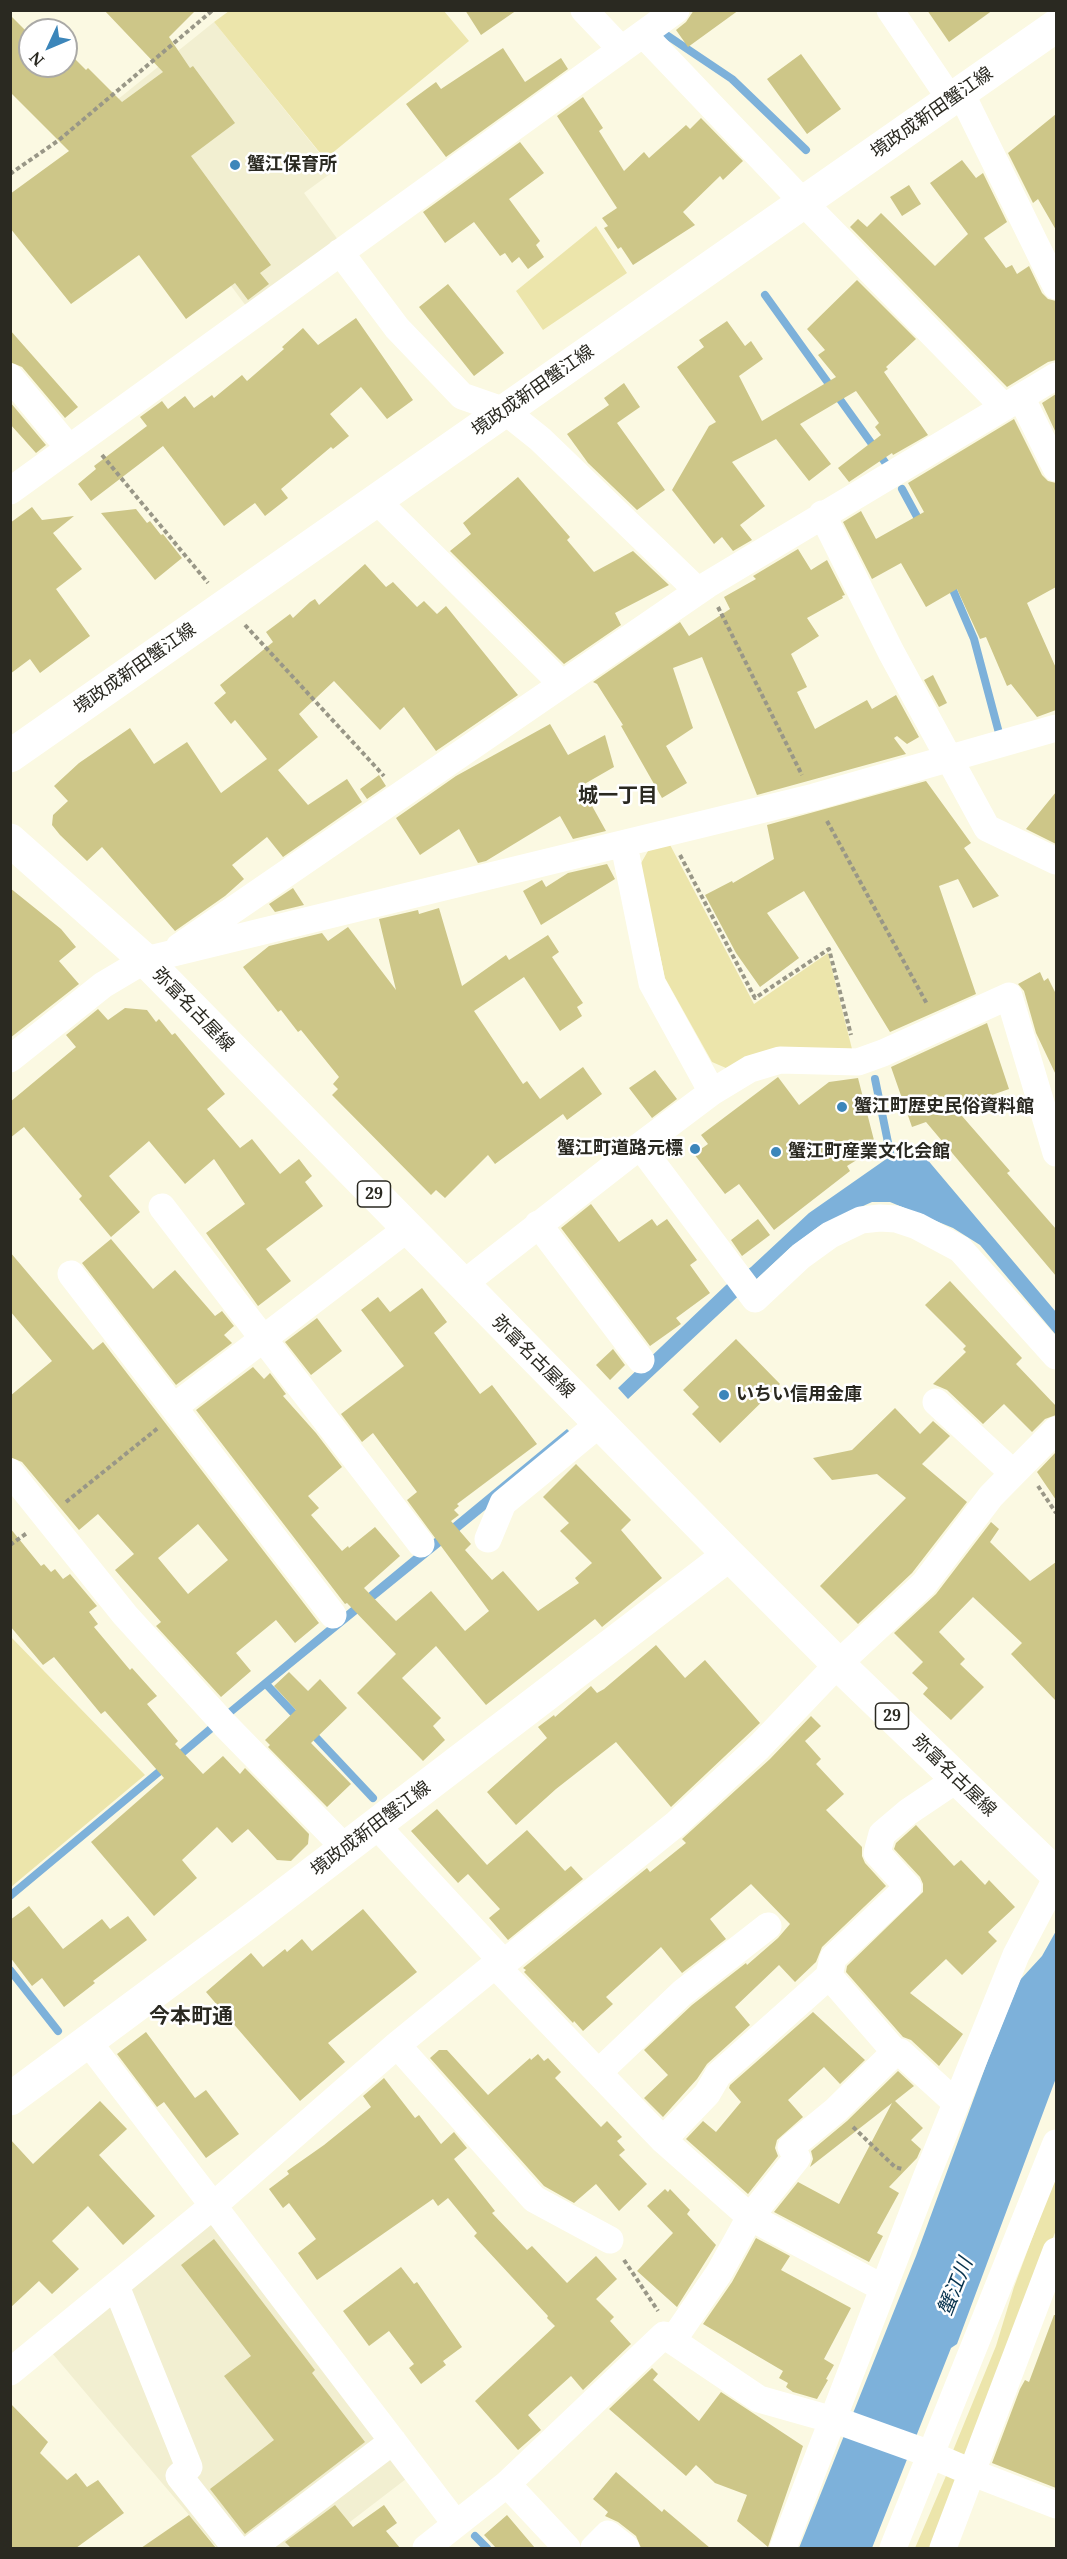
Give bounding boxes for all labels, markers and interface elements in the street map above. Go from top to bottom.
north arrow [18,18,78,78]
text: N [24,47,49,71]
street label: 境政成新田蟹江線 [867,63,997,163]
place label: 蟹江保育所 [247,154,337,176]
marker: 蟹江保育所 [228,158,242,172]
street label: 境政成新田蟹江線 [468,341,598,441]
street label: 境政成新田蟹江線 [70,619,200,719]
district label: 城一丁目 [578,784,658,808]
street label: 弥富名古屋線 [148,964,238,1056]
place label: 蟹江町歴史民俗資料館 [854,1096,1034,1118]
marker: 蟹江町歴史民俗資料館 [835,1100,849,1114]
place label: 蟹江町道路元標 [557,1138,683,1160]
place label: 蟹江町産業文化会館 [788,1141,950,1163]
marker: 蟹江町道路元標 [688,1142,702,1156]
marker: 蟹江町産業文化会館 [769,1145,783,1159]
road number: 29 [358,1181,391,1207]
street label: 弥富名古屋線 [487,1311,579,1403]
place label: いちい信用金庫 [736,1384,862,1406]
marker: いちい信用金庫 [717,1388,731,1402]
road number: 29 [876,1703,908,1729]
street label: 弥富名古屋線 [908,1731,1000,1821]
street label: 境政成新田蟹江線 [307,1777,435,1881]
district label: 今本町通 [149,2004,233,2030]
water label: 蟹江川 [934,2255,978,2319]

